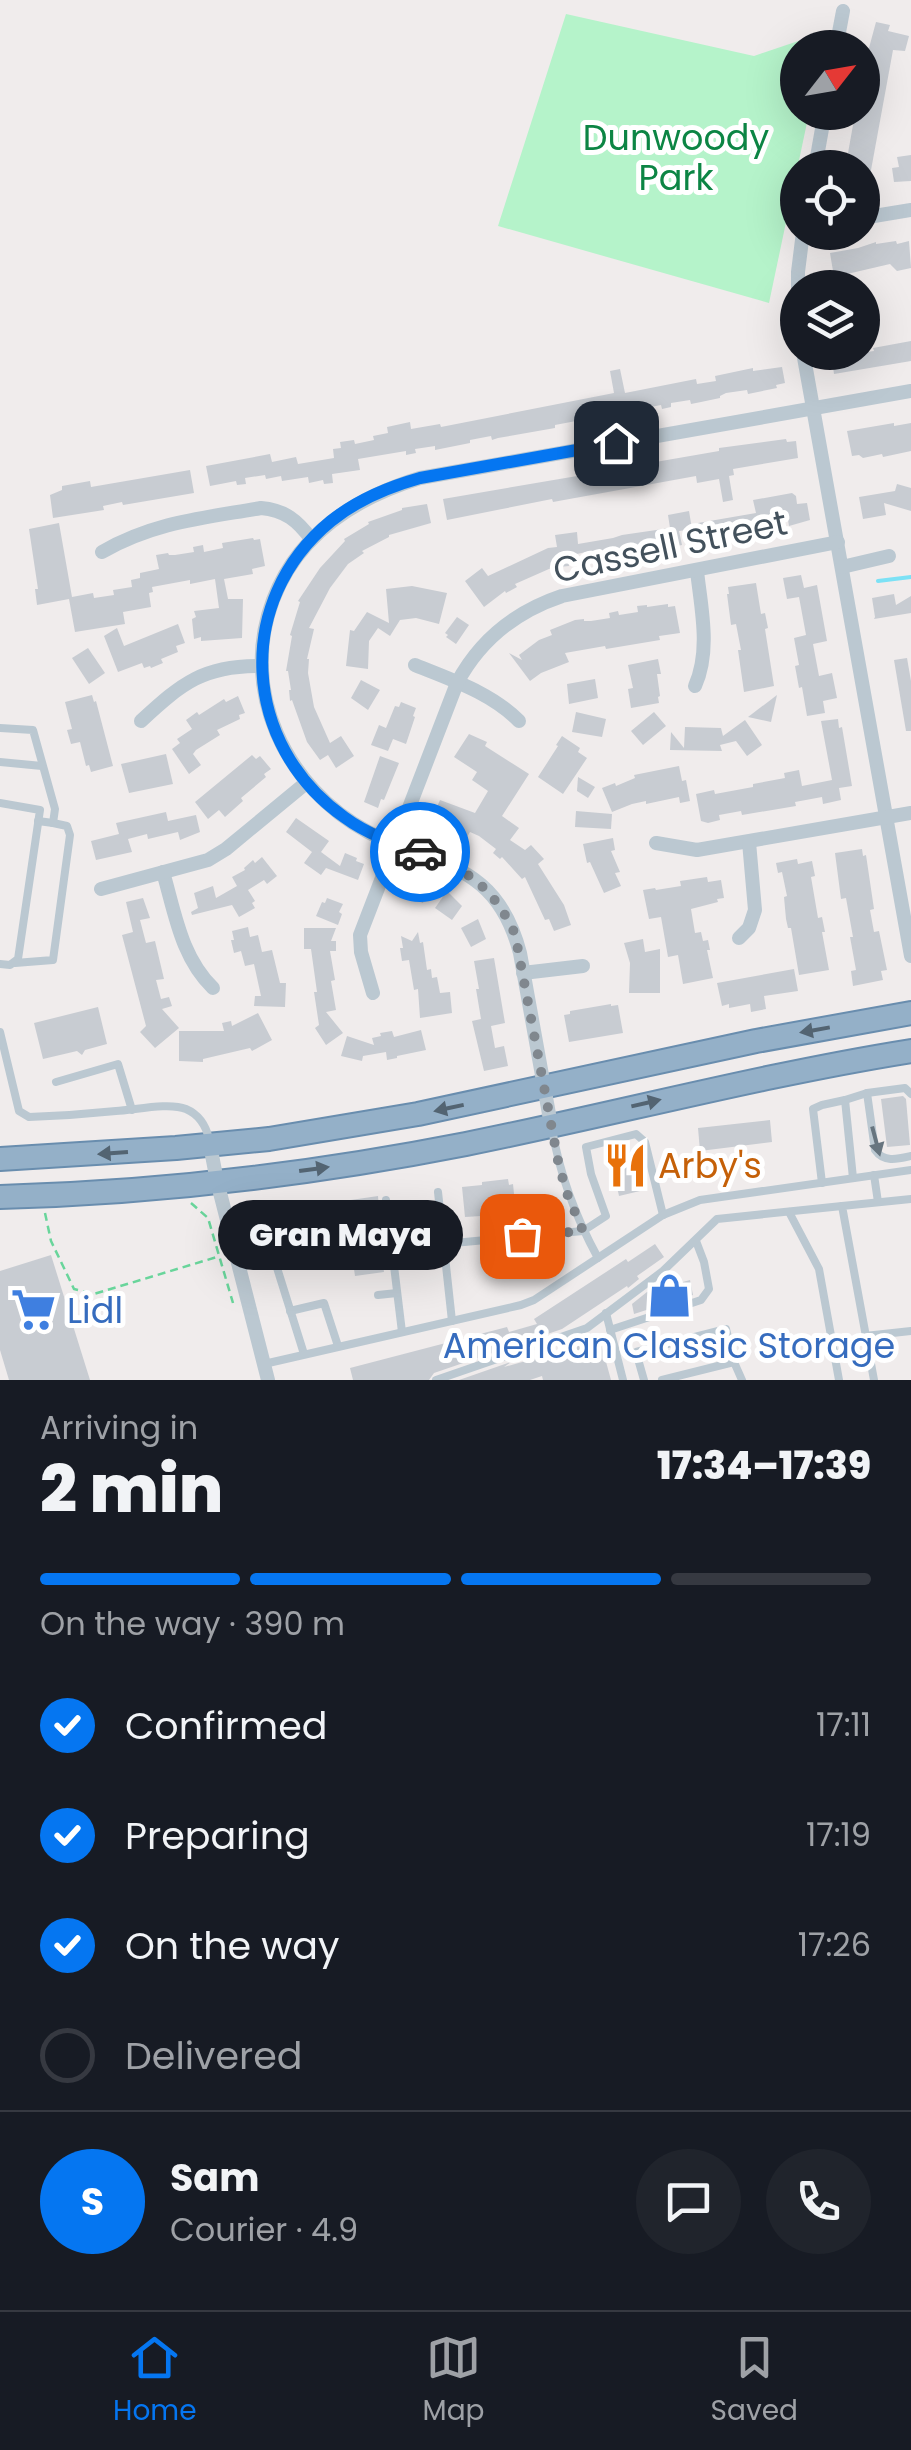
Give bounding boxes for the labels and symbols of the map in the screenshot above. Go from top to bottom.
north arrow [780,30,880,130]
park label: Dunwoody Park [583,113,769,202]
pin [574,401,659,486]
street label: Cassell Street [549,497,791,595]
courier [370,802,470,902]
one-way arrow [799,1022,830,1038]
one-way arrow [631,1095,662,1110]
one-way arrow [433,1101,464,1116]
one-way arrow [868,1125,884,1156]
restaurant icon: Arby's [601,1141,649,1189]
place label: Arby's [658,1141,762,1190]
one-way arrow [96,1145,128,1161]
one-way arrow [299,1161,330,1177]
pin [480,1194,565,1279]
callout: Gran Maya [217,1201,462,1271]
shop icon: American Classic Storage [645,1271,693,1319]
supermarket icon: Lidl [10,1286,58,1334]
place label: Lidl [67,1286,123,1335]
place label: American Classic Storage [443,1321,895,1370]

